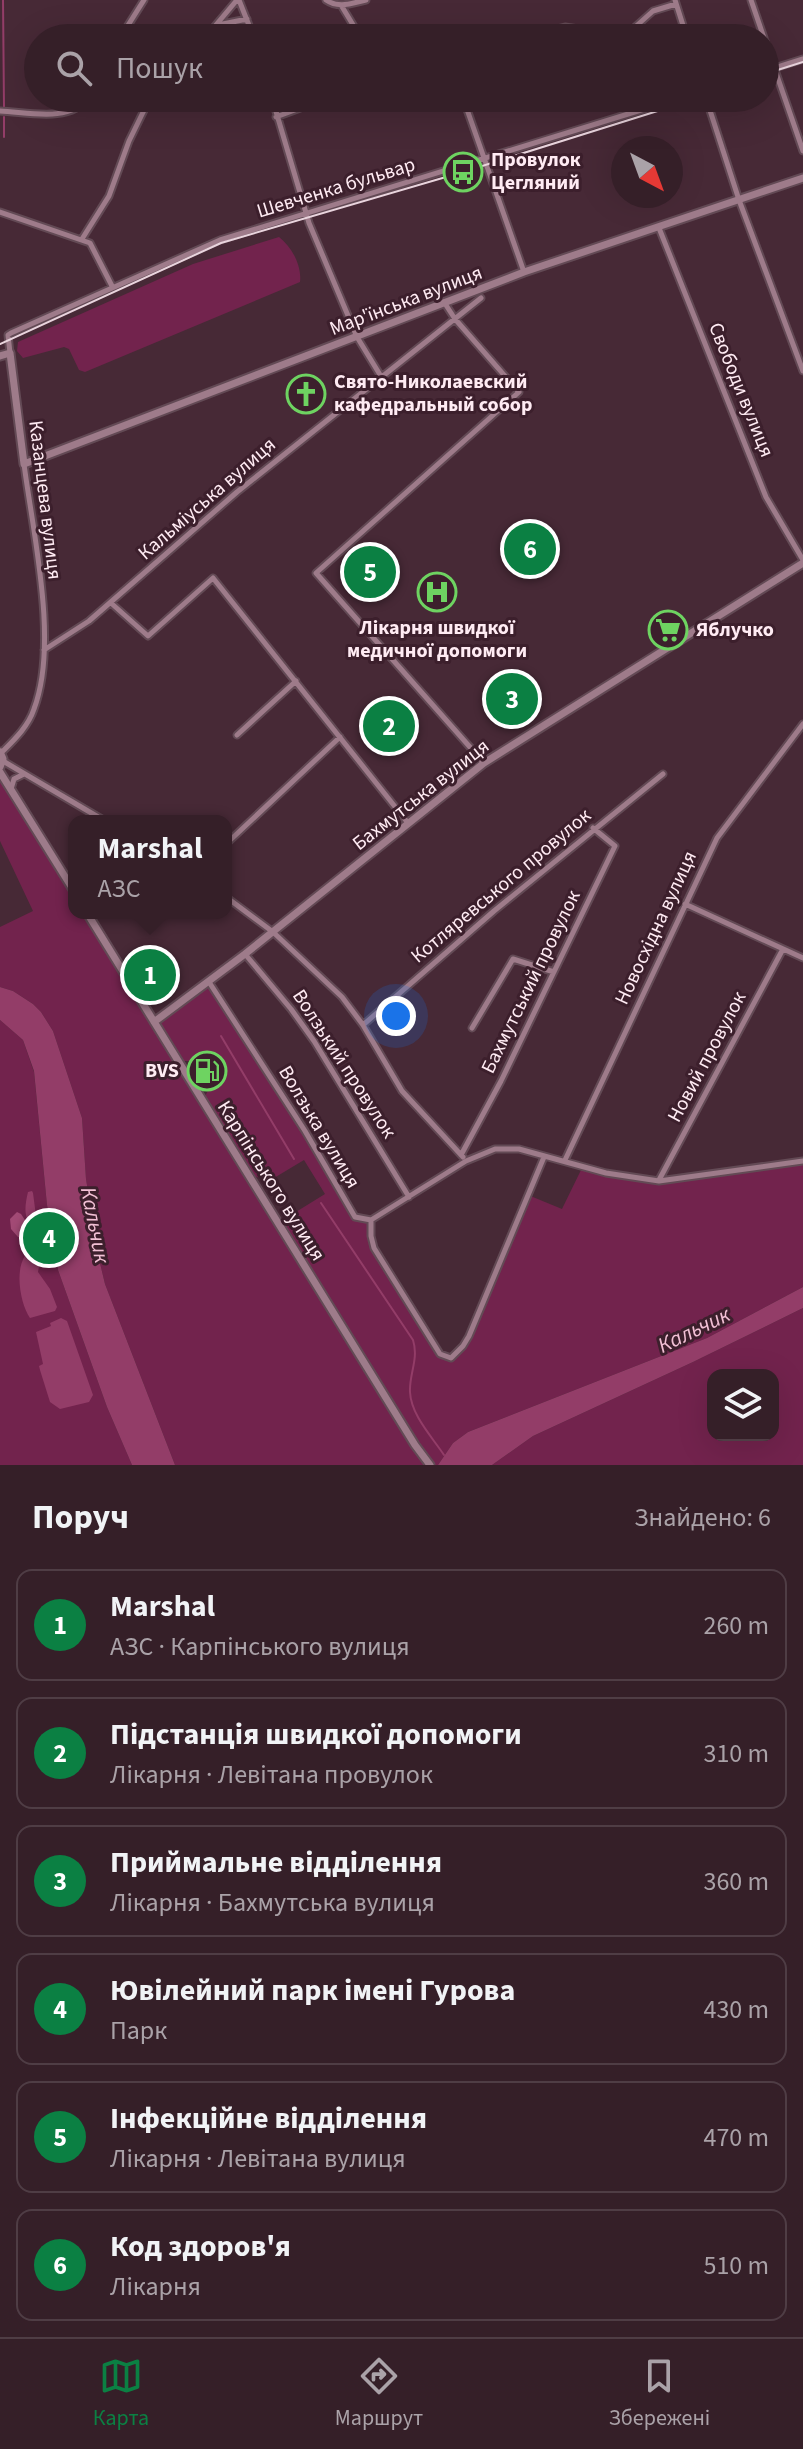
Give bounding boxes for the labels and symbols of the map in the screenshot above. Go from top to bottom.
north arrow [611,136,683,208]
place label: Провулок Цегляний [491,146,581,197]
street label: Шевченка бульвар [253,151,419,225]
bus stop icon: Провулок Цегляний [442,151,484,193]
street label: Мар'їнська вулиця [326,259,486,343]
street label: Свободи вулиця [701,319,781,461]
place label: Свято-Николаевский кафедральный собор [334,368,532,419]
church icon: Свято-Николаевский кафедральный собор [285,373,327,415]
street label: Казанцева вулиця [21,419,69,581]
street label: Кальміуська вулиця [132,431,282,567]
pin: 6 [504,519,556,579]
pin: 5 [344,542,396,602]
hospital icon: Лікарня швидкої медичної допомоги [416,571,458,613]
supermarket icon: Яблучко [647,609,689,651]
place label: Лікарня швидкої медичної допомоги [347,614,527,665]
place label: Яблучко [696,616,774,644]
pin: 3 [486,669,538,729]
pin: 2 [363,696,415,756]
street label: Бахмутська вулиця [347,733,495,857]
street label: Котляревського провулок [405,802,597,970]
street label: Новосхідна вулиця [608,847,704,1009]
street label: Бахмутський провулок [474,886,588,1078]
pin: 1 [124,945,176,1005]
street label: Волзький провулок [285,984,403,1144]
street label: Новий провулок [661,987,753,1127]
your location [376,996,416,1036]
fuel station icon: BVS [186,1050,228,1092]
place label: BVS [145,1057,179,1085]
street label: Волзька вулиця [271,1060,367,1194]
street label: Карпінського вулиця [210,1095,332,1267]
water label: Кальчик [72,1184,118,1266]
pin: 4 [23,1208,75,1268]
water label: Кальчик [652,1298,736,1361]

